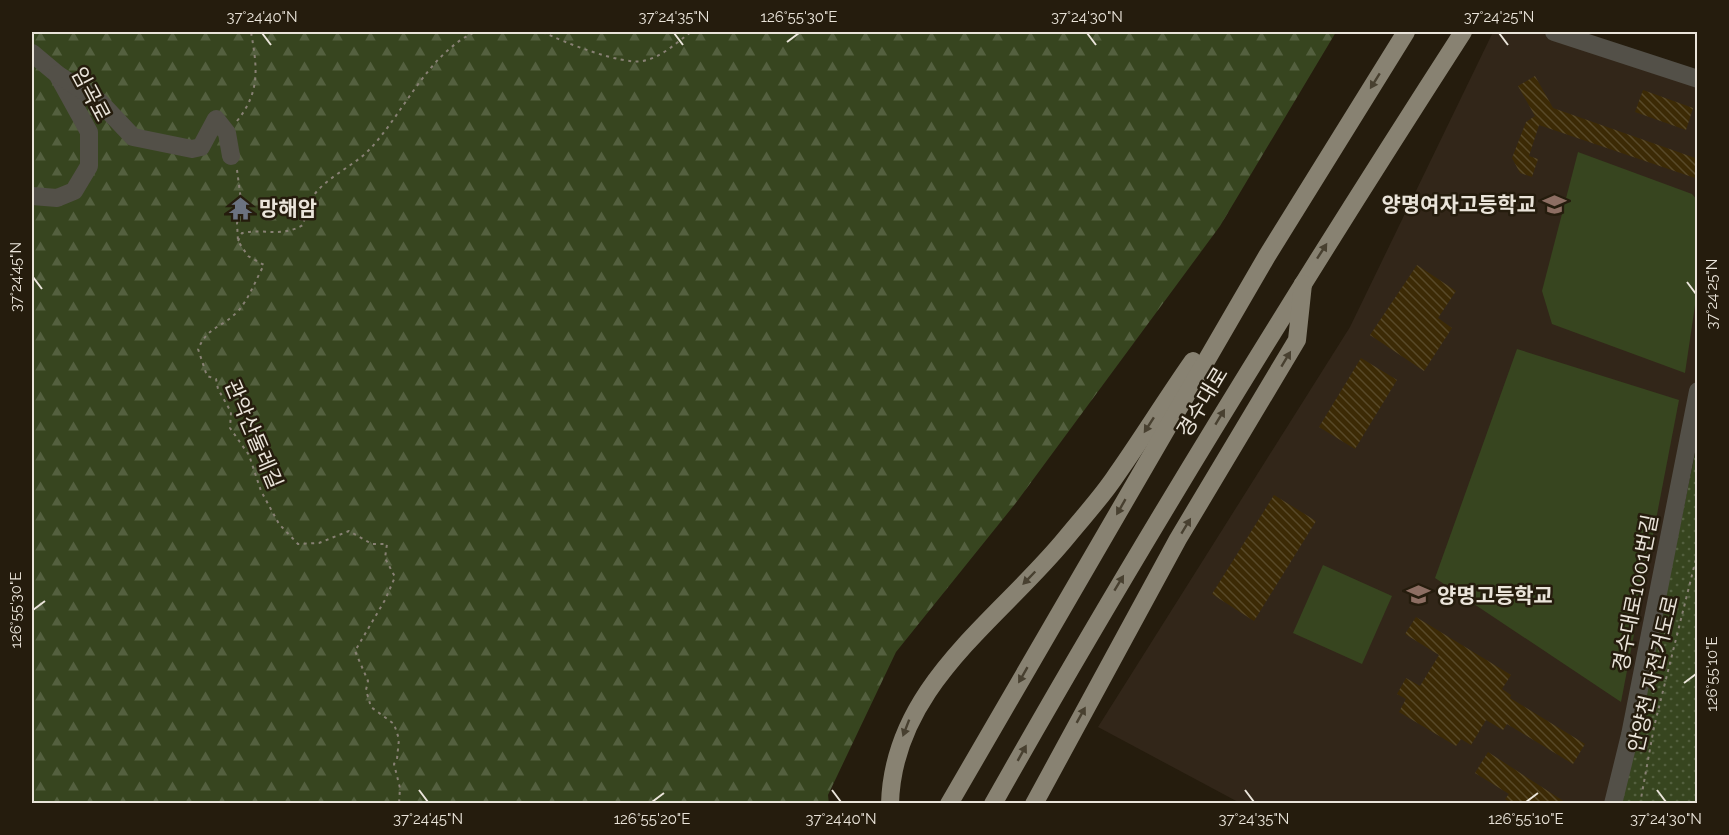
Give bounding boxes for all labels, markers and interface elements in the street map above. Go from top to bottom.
text: 37°24'40"N [227,8,297,26]
text: 37°24'35"N [639,8,709,26]
text: 126°55'30"E [761,8,837,26]
text: 37°24'30"N [1051,8,1123,26]
text: 37°24'25"N [1464,8,1534,26]
street label: 임곡로 [66,63,116,125]
one-way arrow [1370,73,1381,89]
school or university icon: 양명여자고등학교 [1541,191,1567,217]
place label: 양명여자고등학교 [1381,192,1536,217]
temple icon: 망해암 [228,195,254,221]
place label: 망해암 [259,196,317,221]
text: 37°24'45"N [7,242,25,312]
one-way arrow [1316,242,1327,259]
text: 37°24'25"N [1703,259,1721,329]
one-way arrow [1281,350,1291,367]
street label: 경수대로 [1171,362,1233,442]
street label: 관악산둘레길 [220,376,288,492]
one-way arrow [1214,409,1225,425]
one-way arrow [1144,417,1155,434]
one-way arrow [1115,499,1126,515]
street label: 경수대로1001번길 [1608,512,1662,674]
one-way arrow [1181,517,1191,534]
one-way arrow [1022,571,1036,586]
text: 126°55'30"E [7,572,25,648]
one-way arrow [1113,575,1124,591]
school or university icon: 양명고등학교 [1406,582,1432,608]
place label: 양명고등학교 [1437,583,1553,608]
street label: 안양천 자전거도로 [1623,593,1683,755]
text: 126°55'10"E [1703,636,1721,712]
one-way arrow [1018,667,1028,684]
one-way arrow [1076,706,1086,723]
one-way arrow [901,719,910,737]
one-way arrow [1016,744,1026,761]
text: 37°24'45"N [393,810,463,828]
text: 126°55'20"E [614,810,690,828]
text: 37°24'40"N [806,810,876,828]
text: 37°24'35"N [1219,810,1289,828]
text: 126°55'10"E [1488,810,1564,828]
text: 37°24'30"N [1630,810,1702,828]

